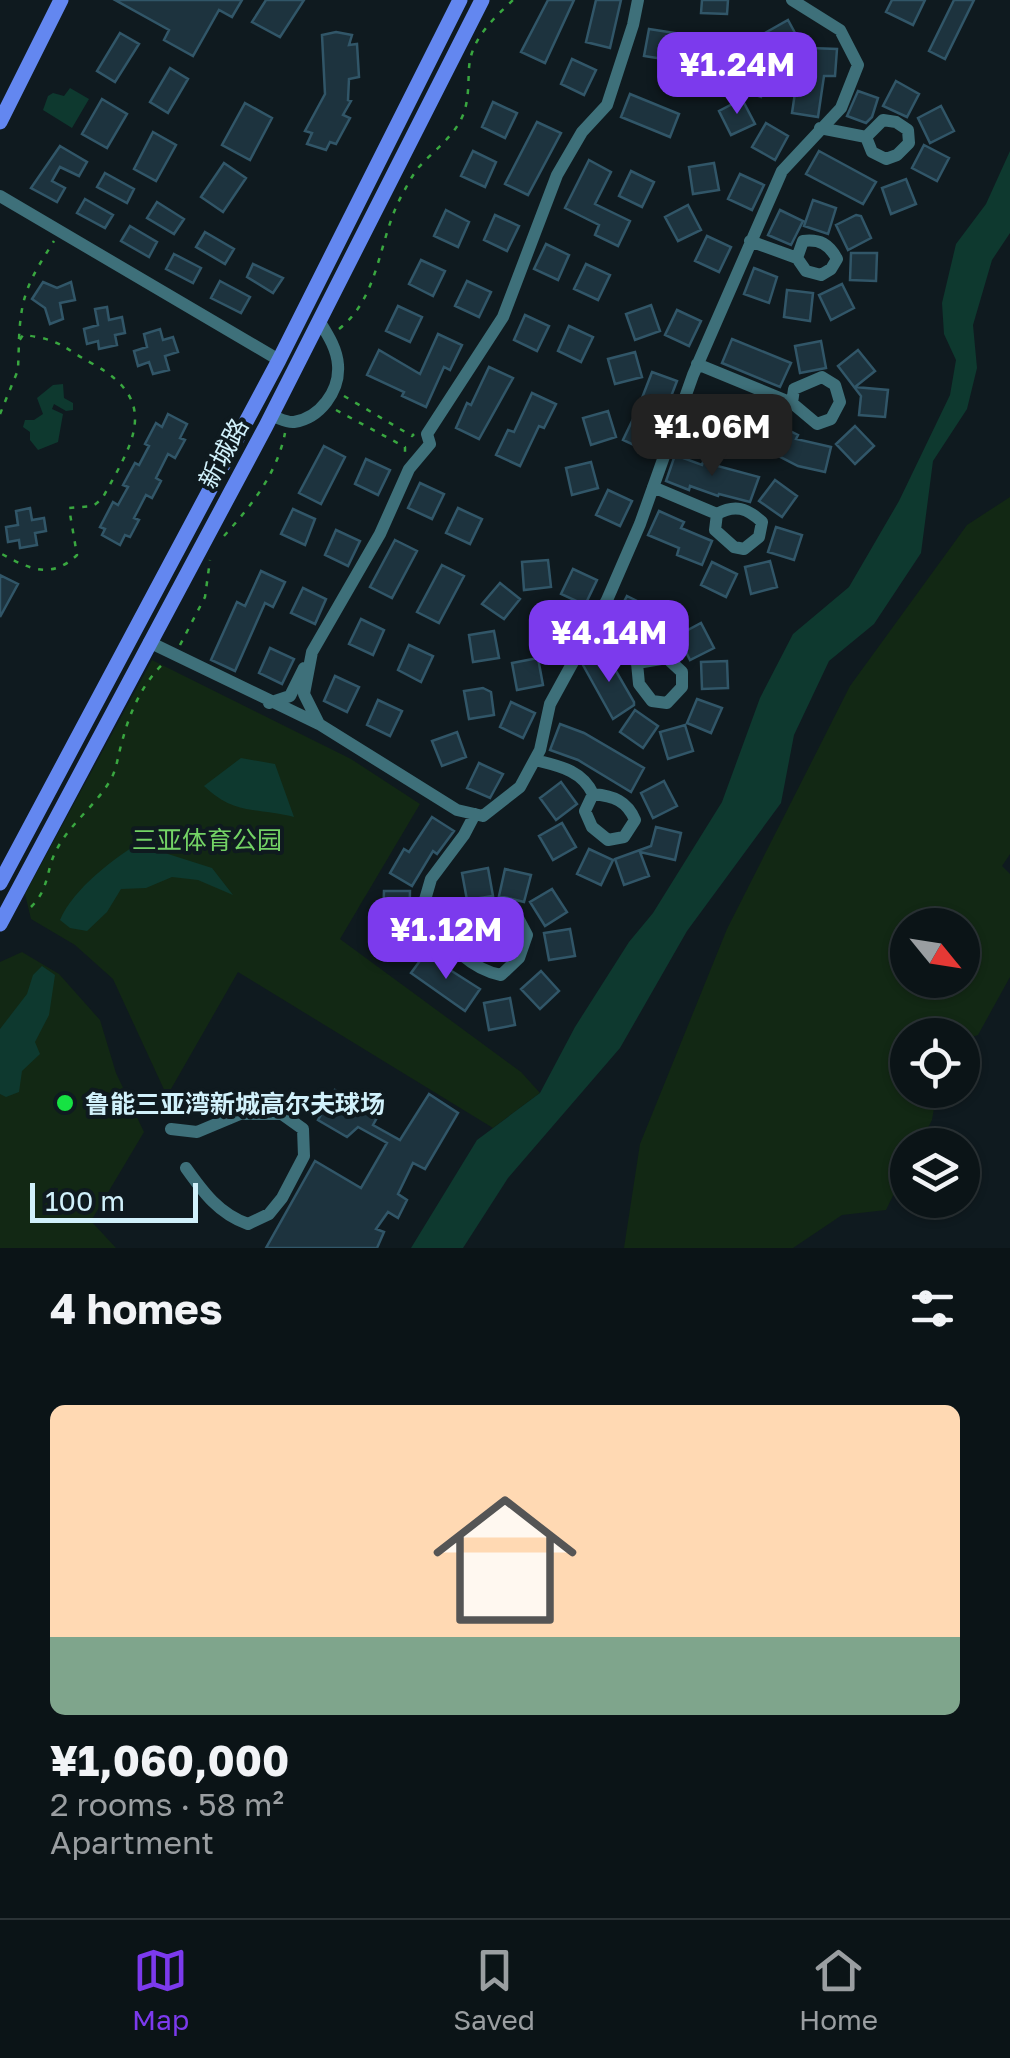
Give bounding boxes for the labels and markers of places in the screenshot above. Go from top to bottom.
pin: ¥1.24M [656,32,818,117]
pin: ¥1.06M [631,394,793,479]
pin: ¥4.14M [528,600,690,685]
pin: ¥1.12M [365,897,527,982]
place label: 鲁能三亚湾新城高尔夫球场 [85,1088,385,1119]
marker: 鲁能三亚湾新城高尔夫球场 [54,1092,76,1114]

